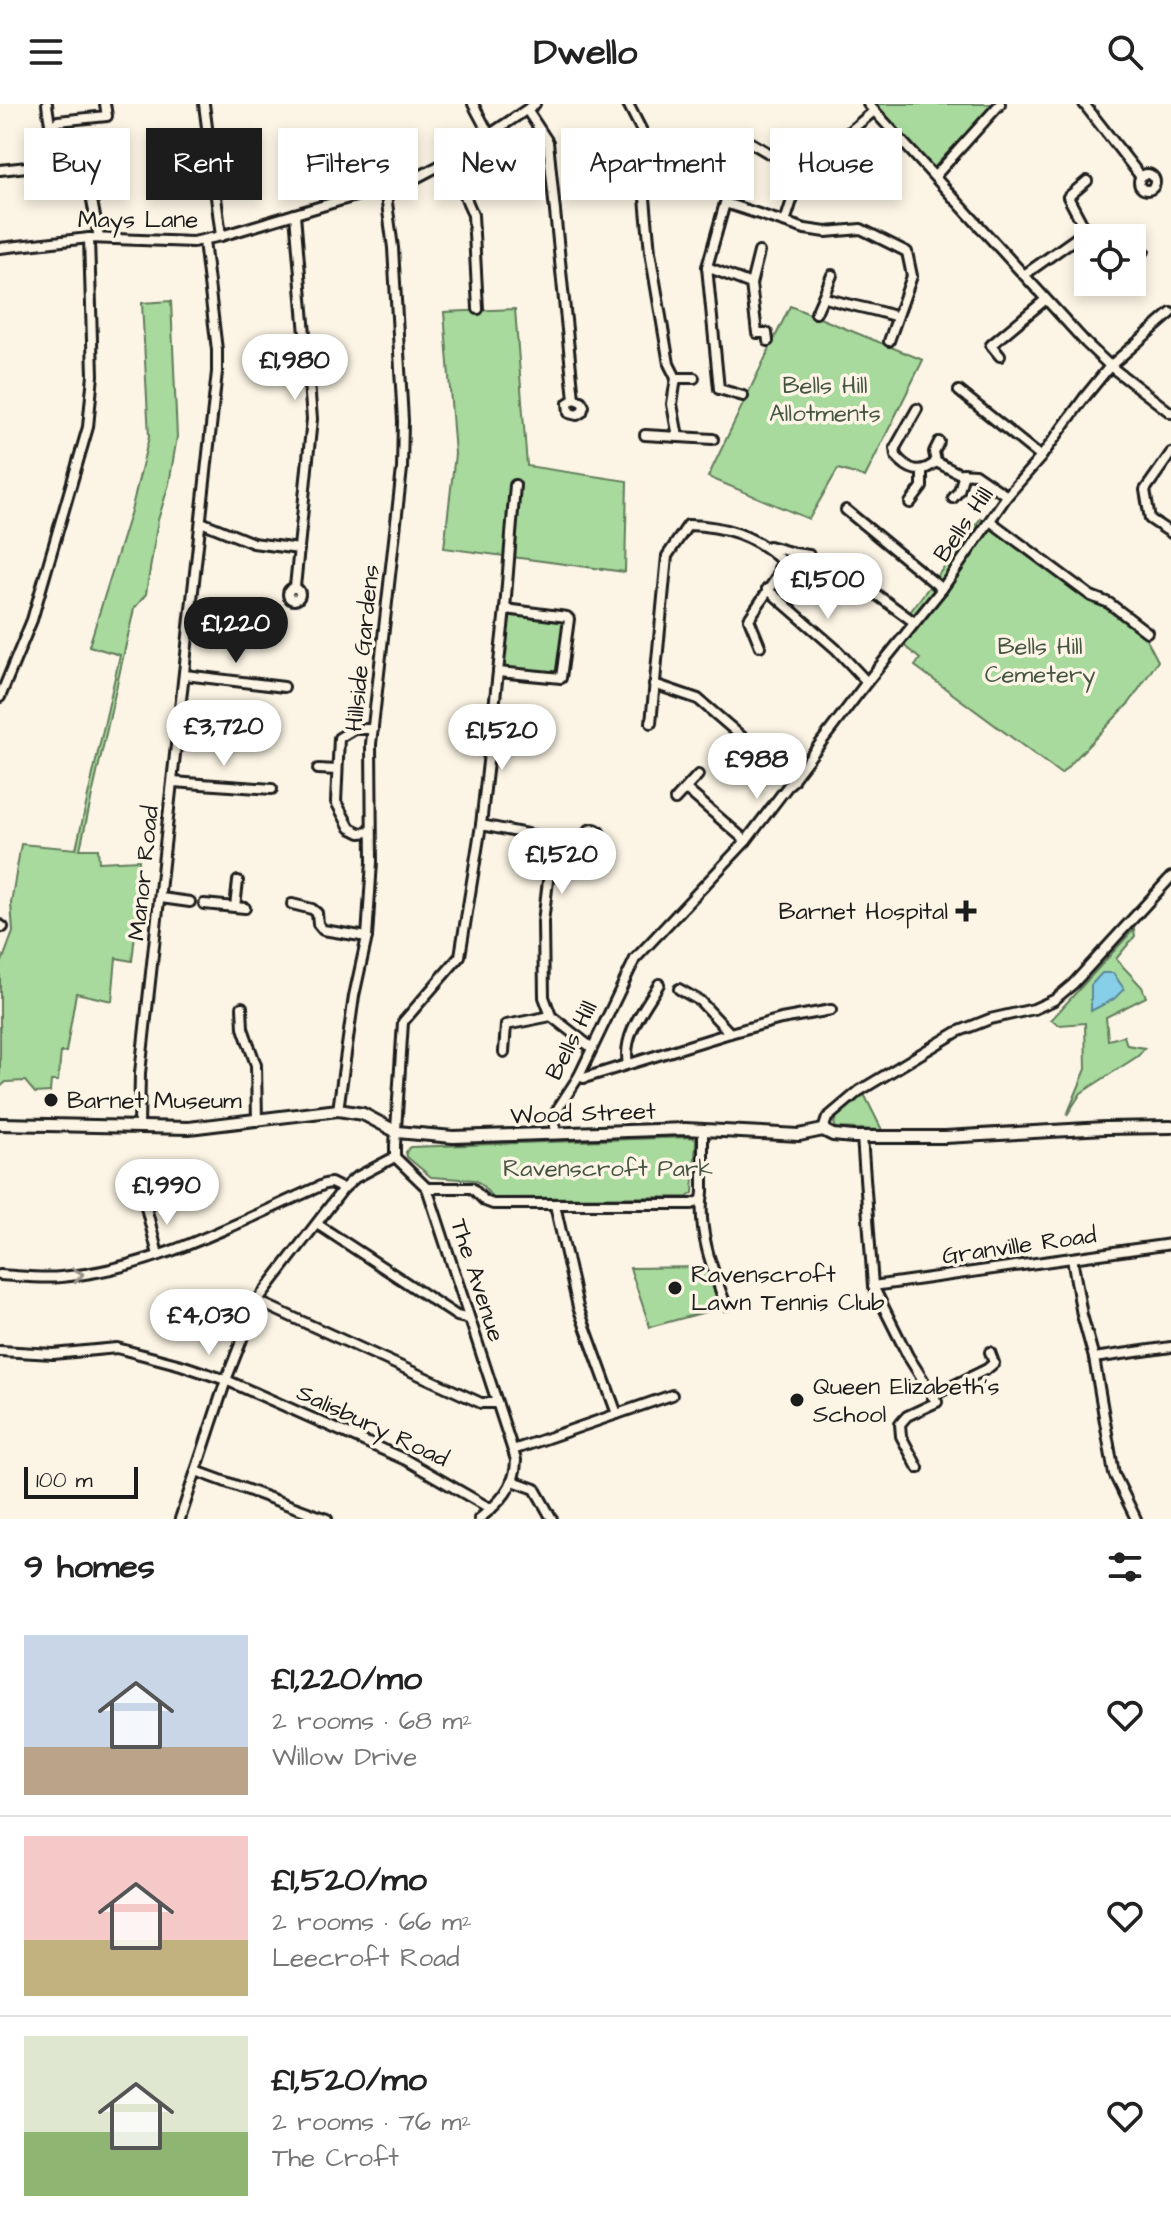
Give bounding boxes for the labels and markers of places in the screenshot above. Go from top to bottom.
pin: £1,980 [230,334,360,402]
pin: £1,500 [763,553,893,621]
pin: £1,220 [171,597,301,665]
pin: £3,720 [159,700,289,768]
pin: £1,520 [437,704,567,772]
pin: £988 [710,733,804,801]
pin: £1,520 [497,828,627,896]
place label: Barnet Hospital [778,895,948,929]
marker: Barnet Hospital [955,900,977,922]
place label: Barnet Museum [67,1084,242,1118]
marker: Barnet Museum [42,1091,60,1109]
pin: £1,990 [102,1159,232,1227]
place label: Ravenscroft Lawn Tennis Club [691,1258,885,1320]
marker: Ravenscroft Lawn Tennis Club [666,1279,684,1297]
pin: £4,030 [144,1289,274,1357]
place label: Queen Elizabeth's School [813,1370,1000,1432]
marker: Queen Elizabeth's School [788,1391,806,1409]

